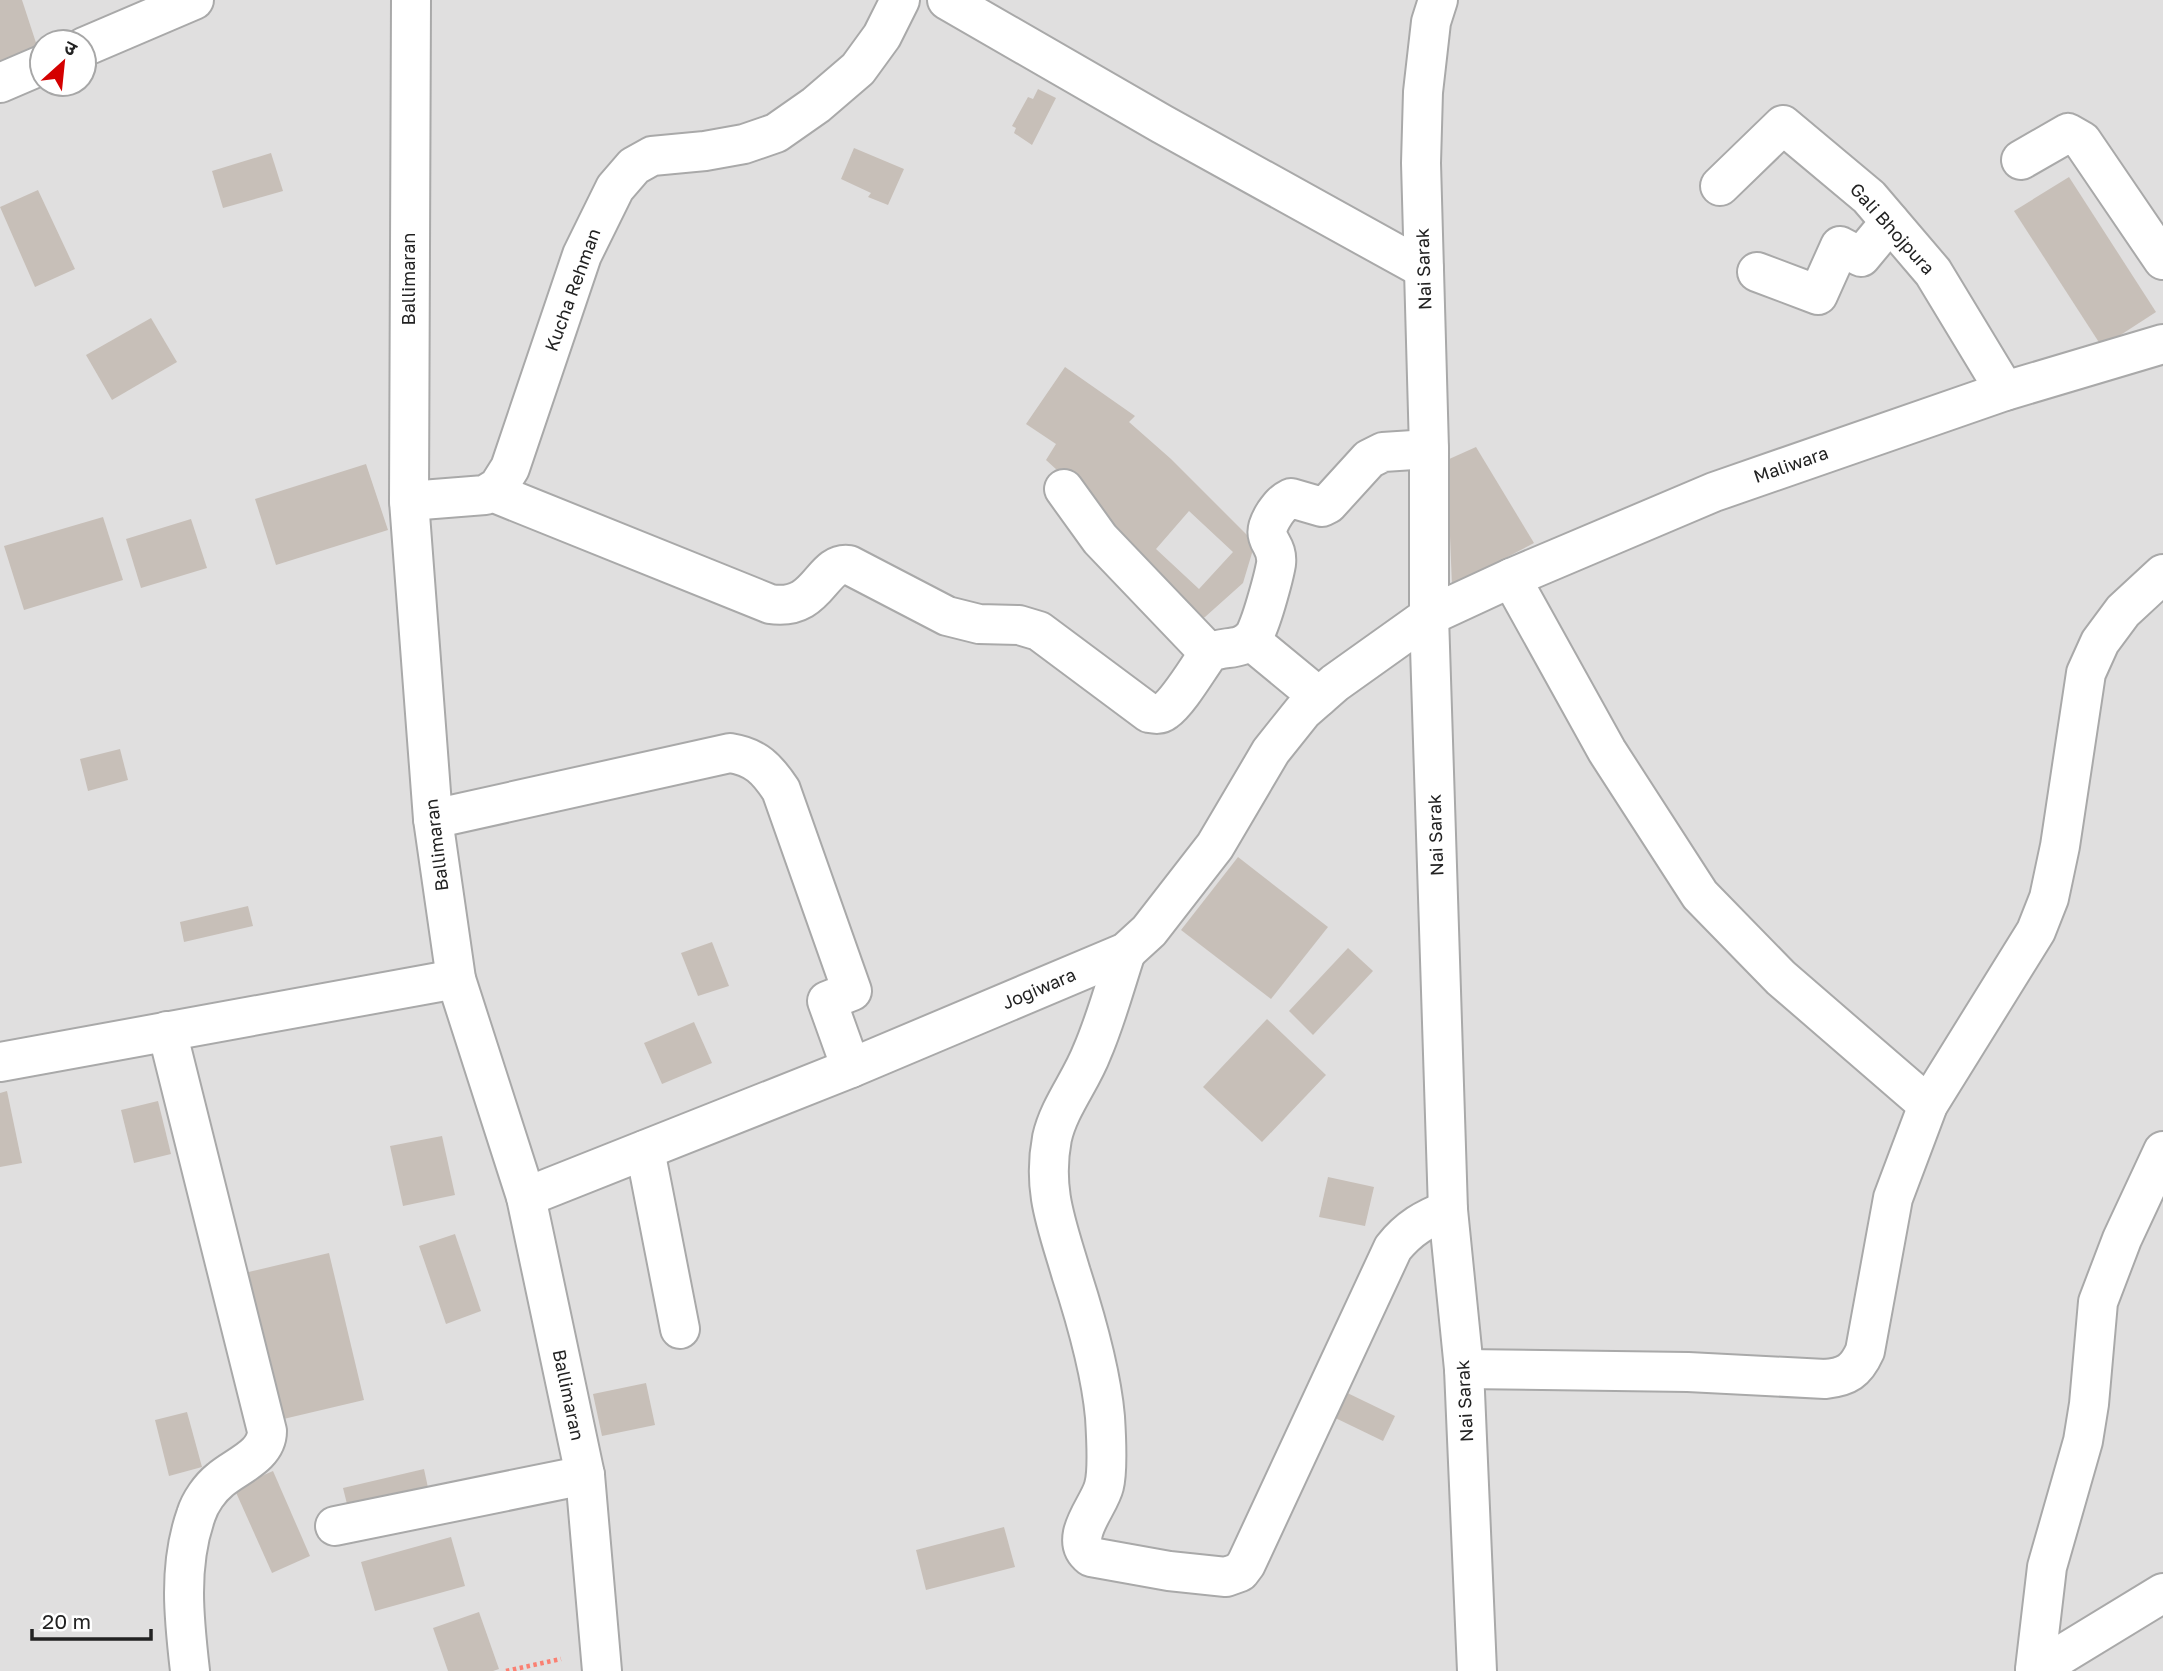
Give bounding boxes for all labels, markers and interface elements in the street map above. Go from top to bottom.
north arrow [28,28,98,98]
text: उ [61,35,82,61]
street label: Gali Bhojpura [1846,178,1940,279]
street label: Kucha Rehman [540,225,604,354]
street label: Nai Sarak [1411,228,1435,310]
street label: Ballimaran [397,233,419,325]
street label: Maliwara [1750,441,1831,487]
street label: Nai Sarak [1423,794,1447,876]
street label: Ballimaran [419,798,453,892]
street label: Jogiwara [998,963,1079,1013]
street label: Ballimaran [549,1347,589,1442]
street label: Nai Sarak [1451,1360,1477,1443]
scale bar [32,1598,150,1642]
text: 20 m [42,1608,91,1634]

